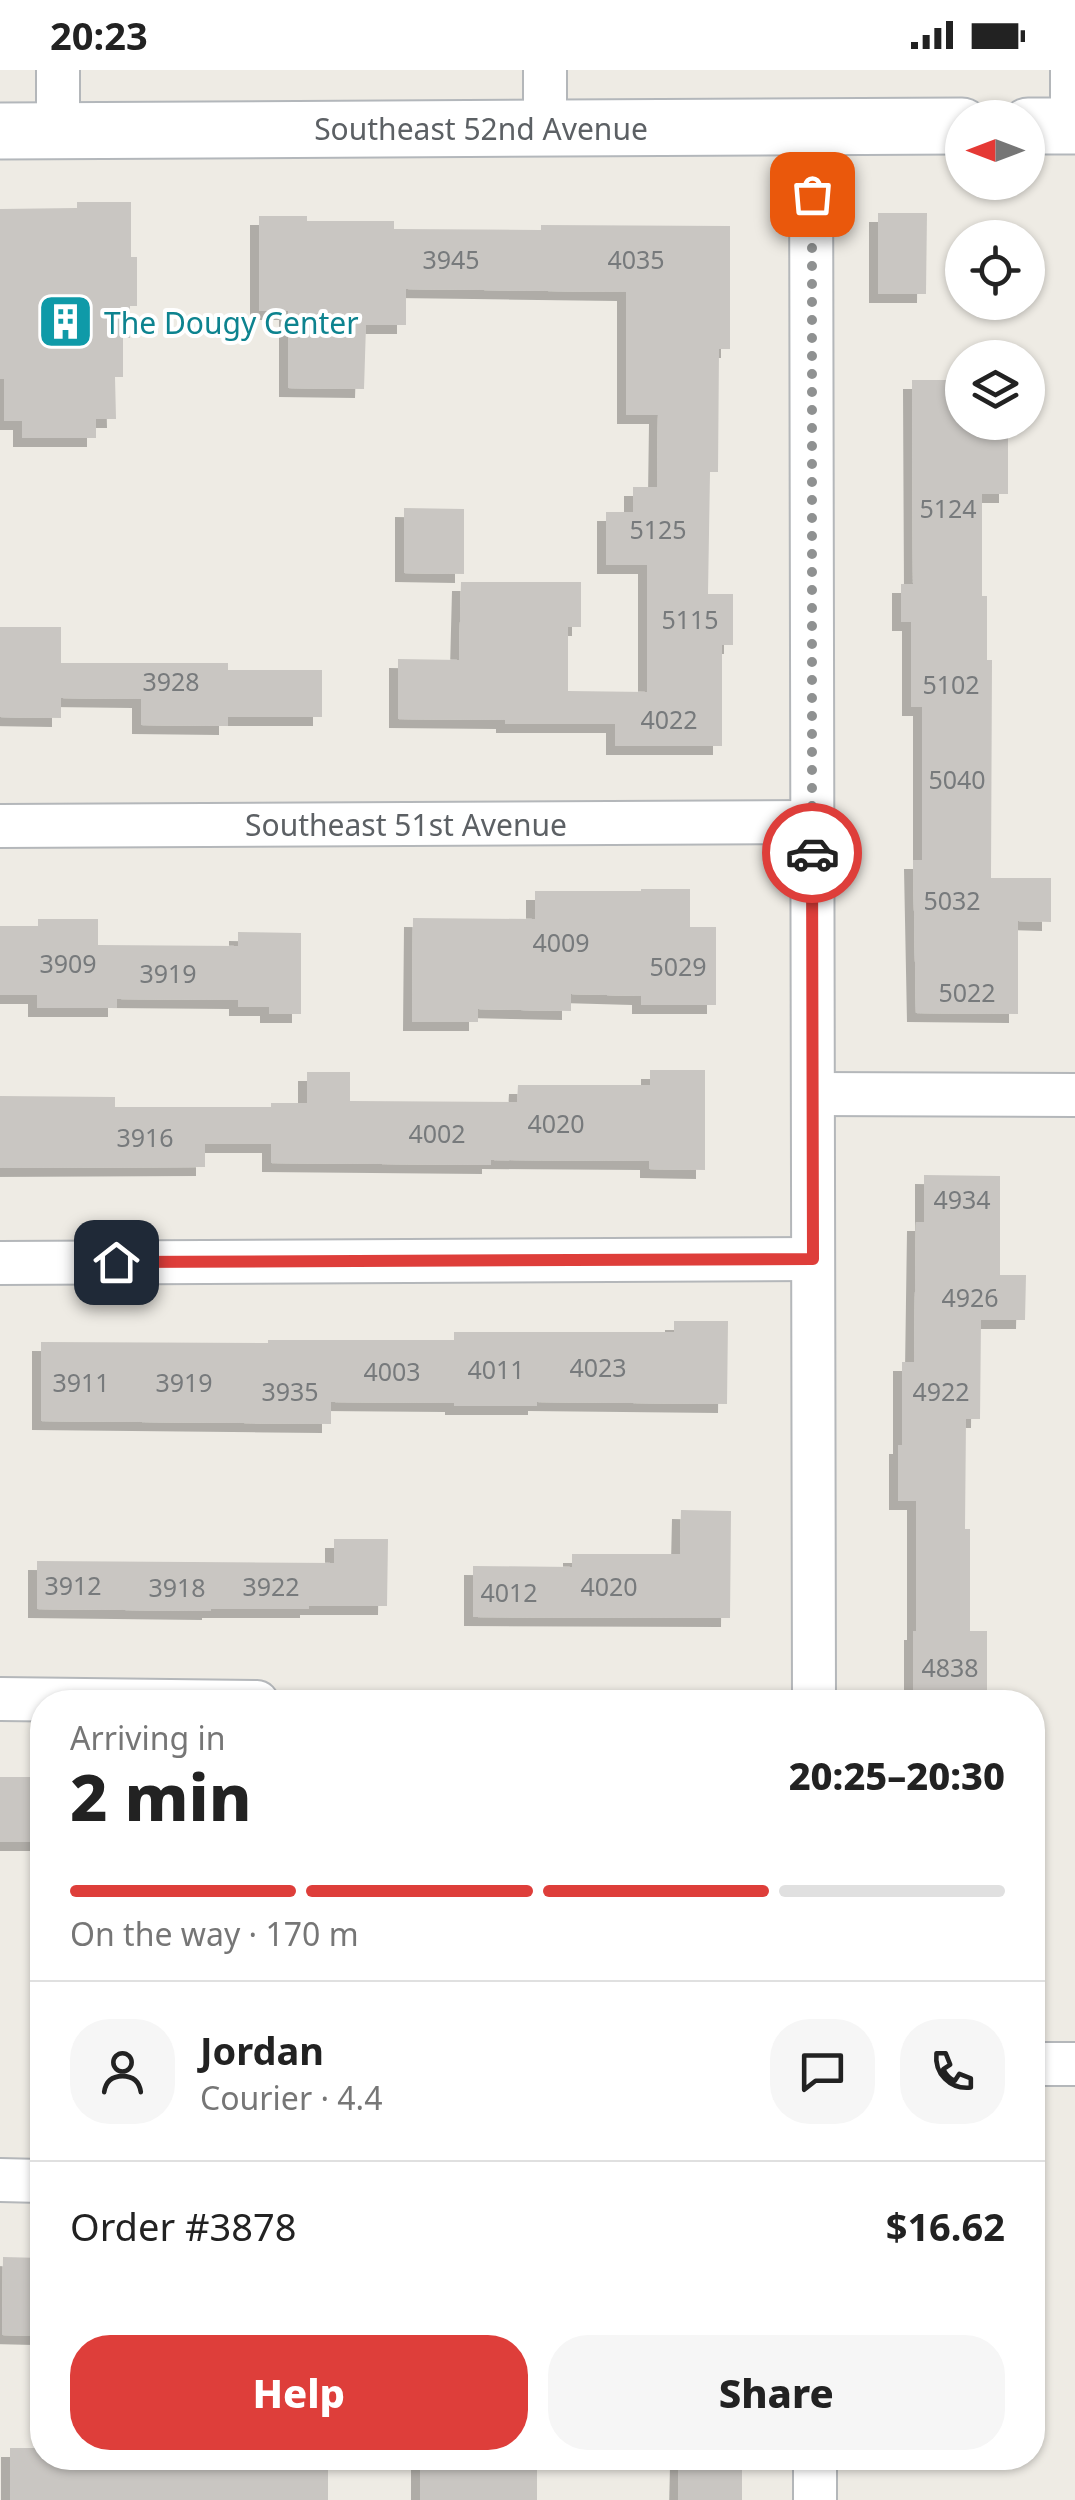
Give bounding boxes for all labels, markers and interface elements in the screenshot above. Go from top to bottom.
text: 20:23 [50,9,148,61]
north arrow [945,100,1045,200]
map controls [945,100,1045,440]
street label: Southeast 52nd Avenue [314,108,648,149]
pin [770,152,855,237]
icon: bag [785,167,840,222]
button: locate [945,220,1045,320]
house number: 3945 [422,242,480,276]
house number: 4035 [607,242,665,276]
building icon: The Dougy Center [35,292,95,352]
place label: The Dougy Center [104,302,359,343]
button: layers [945,340,1045,440]
house number: 5124 [919,491,977,525]
house number: 5125 [629,512,687,546]
house number: 5115 [661,602,719,636]
house number: 3928 [142,664,200,698]
house number: 5102 [922,667,980,701]
house number: 4022 [640,702,698,736]
house number: 5040 [928,762,986,796]
courier [762,803,862,903]
street label: Southeast 51st Avenue [245,804,567,845]
icon: car [785,826,840,881]
house number: 5032 [923,883,981,917]
house number: 4009 [532,925,590,959]
house number: 3909 [39,946,97,980]
house number: 5029 [649,949,707,983]
house number: 3919 [139,956,197,990]
house number: 5022 [938,975,996,1009]
house number: 4020 [527,1106,585,1140]
house number: 4002 [408,1116,466,1150]
house number: 3916 [116,1120,174,1154]
house number: 4934 [933,1182,991,1216]
pin [74,1220,159,1305]
icon: home [89,1235,144,1290]
house number: 4926 [941,1280,999,1314]
house number: 4023 [569,1350,627,1384]
house number: 4011 [467,1352,525,1386]
house number: 4003 [363,1354,421,1388]
house number: 3911 [52,1365,110,1399]
house number: 3919 [155,1365,213,1399]
house number: 3935 [261,1374,319,1408]
house number: 4922 [912,1374,970,1408]
house number: 3912 [44,1568,102,1602]
house number: 3922 [242,1569,300,1603]
house number: 4020 [580,1569,638,1603]
house number: 3918 [148,1570,206,1604]
house number: 4012 [480,1575,538,1609]
house number: 4838 [921,1650,979,1684]
text: Arriving in [70,1716,225,1759]
text: 20:25–20:30 [789,1749,1005,1801]
text: 2 min [70,1752,252,1840]
text: On the way · 170 m [70,1912,359,1955]
button: person [70,2019,175,2124]
button: chat [770,2019,875,2124]
button: phone [900,2019,1005,2124]
text: Jordan [200,2024,324,2076]
text: Courier · 4.4 [200,2076,383,2119]
text: Order #3878 [70,2200,296,2252]
text: $16.62 [886,2200,1005,2252]
button: Help [70,2335,528,2450]
button: Share [548,2335,1005,2450]

